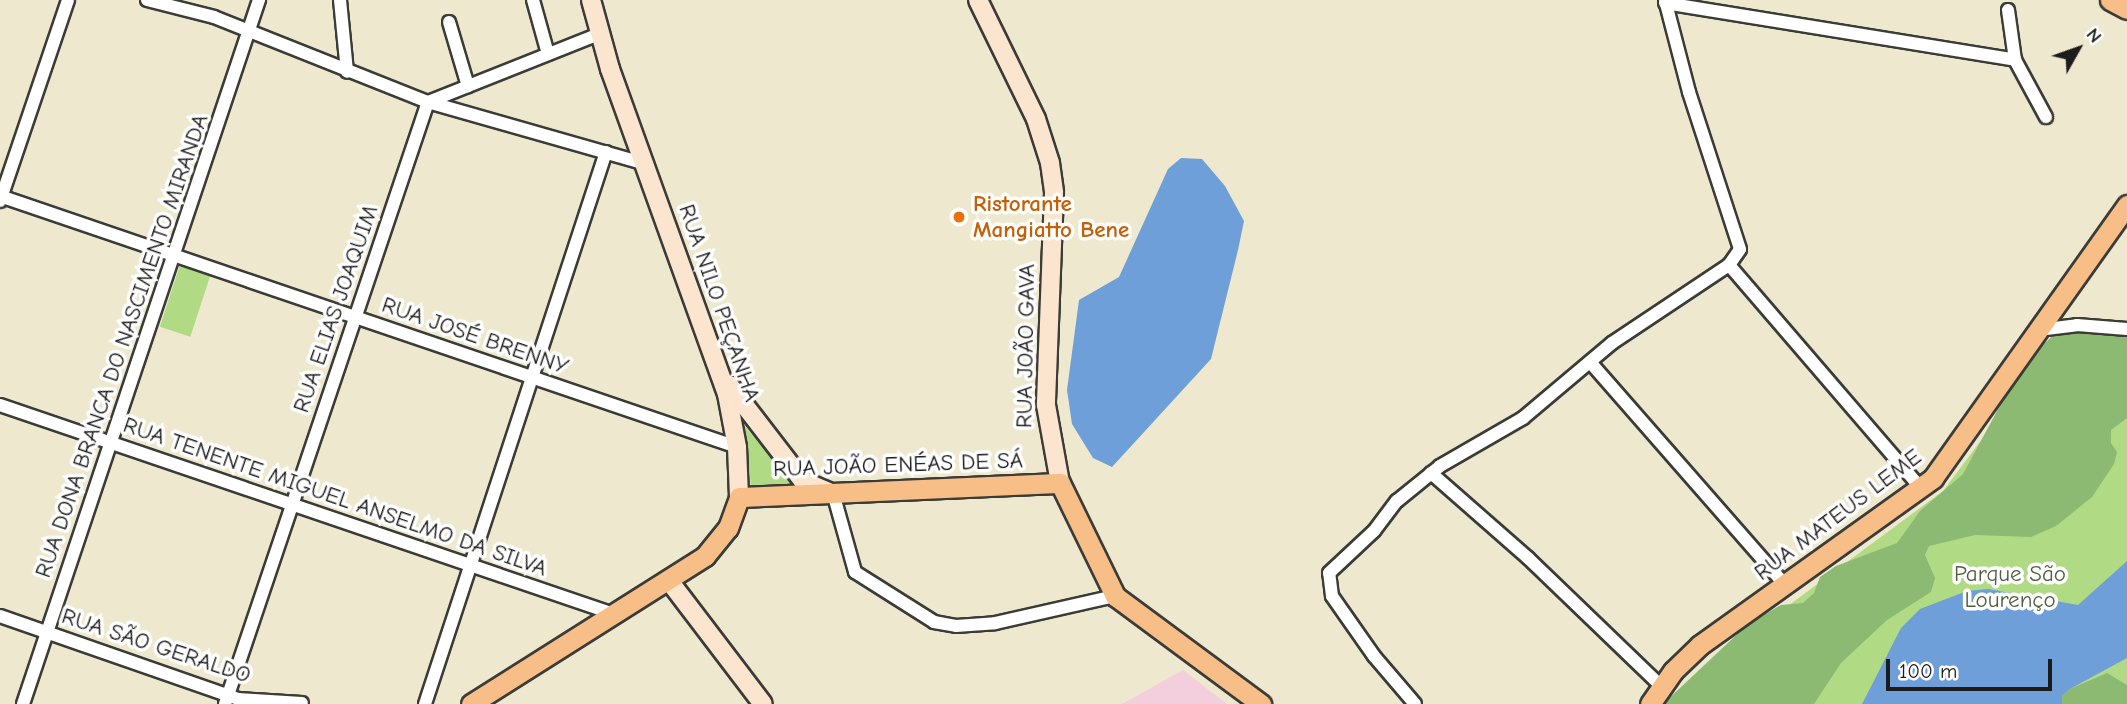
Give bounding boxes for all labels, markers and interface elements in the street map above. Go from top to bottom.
north arrow [2043,14,2113,84]
text: N [2082,24,2106,47]
street label: RUA DONA BRANCA DO NASCIMENTO MIRANDA [29,111,215,581]
place label: Ristorante Mangiatto Bene [973,190,1129,244]
street label: RUA NILO PEÇANHA [672,201,766,405]
street label: RUA ELIAS JOAQUIM [288,202,384,416]
marker: Ristorante Mangiatto Bene [951,209,967,225]
street label: RUA JOÃO GAVA [1011,264,1041,428]
street label: RUA JOSÉ BRENNY [378,291,572,381]
street label: RUA TENENTE MIGUEL ANSELMO DA SILVA [119,411,551,583]
street label: RUA MATEUS LEME [1749,443,1927,587]
street label: RUA JOÃO ENÉAS DE SÁ [773,447,1023,483]
park label: Parque São Lourenço [1954,560,2066,614]
street label: RUA SÃO GERALDO [58,602,254,690]
scale bar [1889,644,2055,688]
text: 100 m [1899,659,1957,683]

